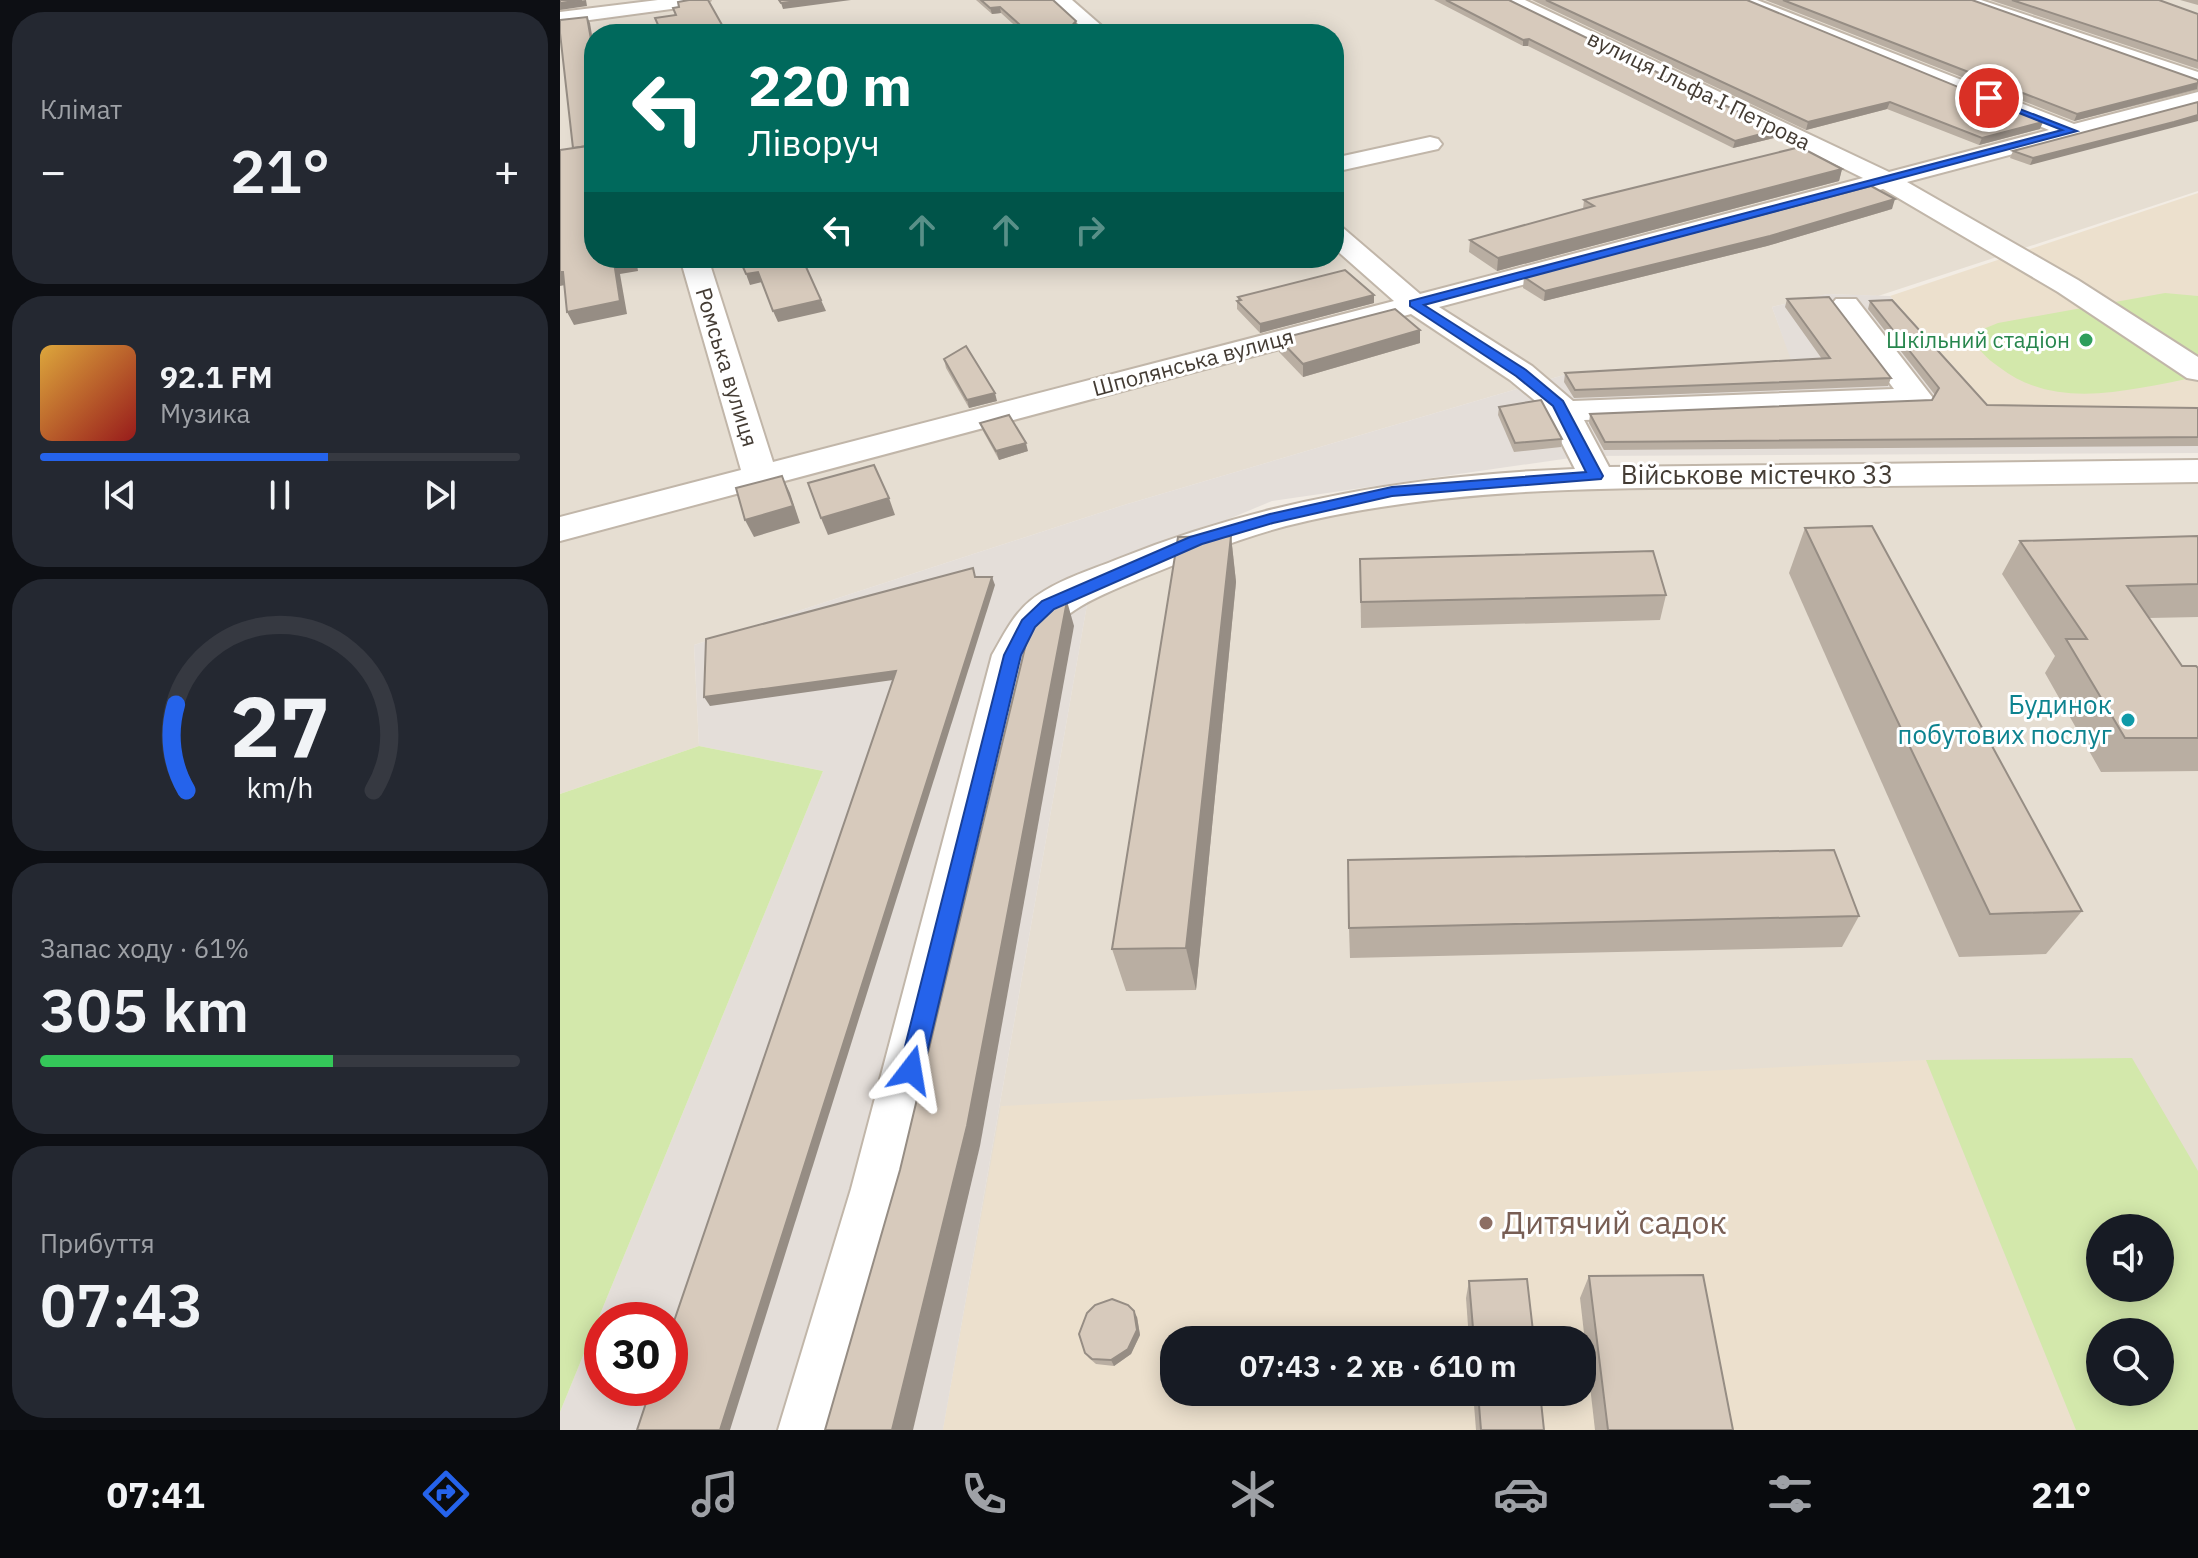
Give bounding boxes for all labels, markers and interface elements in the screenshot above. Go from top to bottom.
street label: вулиця Ільфа І Петрова [1583,23,1816,156]
text: 220 m [748,49,912,121]
icon: left [616,56,720,160]
pin [1955,64,2023,132]
icon: arrive [1967,76,2011,120]
text: Клімат [40,92,122,126]
text: Ліворуч [748,119,880,166]
text: 21° [230,131,330,210]
text: − [40,142,66,199]
text: + [494,142,520,199]
icon: left [816,208,860,252]
icon: ahead [900,208,944,252]
icon: ahead [984,208,1028,252]
icon: right [1068,208,1112,252]
street label: Ромська вулиця [690,284,765,450]
street label: Шполянська вулиця [1089,321,1297,402]
place label: Шкільний стадіон [1886,325,2070,354]
marker: Шкільний стадіон [2077,331,2095,349]
text: 92.1 FM [160,357,273,396]
text: Музика [160,396,250,430]
street label: Військове містечко 33 [1621,457,1893,491]
icon: previous [98,473,142,517]
icon: pause [258,473,302,517]
icon: next [418,473,462,517]
text: 27 [230,672,330,780]
place label: Будинок побутових послуг [1898,687,2112,751]
marker: Будинок побутових послуг [2119,711,2137,729]
text: km/h [246,769,314,806]
text: Запас ходу · 61% [40,931,249,965]
text: 305 km [40,970,249,1049]
position arrow [869,1028,953,1112]
place label: Дитячий садок [1502,1201,1727,1243]
marker: Дитячий садок [1477,1214,1495,1232]
map controls [2086,1214,2174,1406]
button: sound [2086,1214,2174,1302]
text: Прибуття [40,1226,155,1260]
text: 07:43 [40,1265,203,1344]
speed limit sign: 30 [584,1302,688,1406]
button: search [2086,1318,2174,1406]
text: 07:43 · 2 хв · 610 m [1239,1346,1517,1385]
icon: directions [418,1466,474,1522]
icon: music [687,1466,743,1522]
icon: phone [956,1466,1012,1522]
icon: climate [1225,1466,1281,1522]
icon: car [1493,1466,1549,1522]
icon: filters [1762,1466,1818,1522]
text: 07:41 [106,1471,205,1518]
text: 21° [2031,1471,2091,1518]

